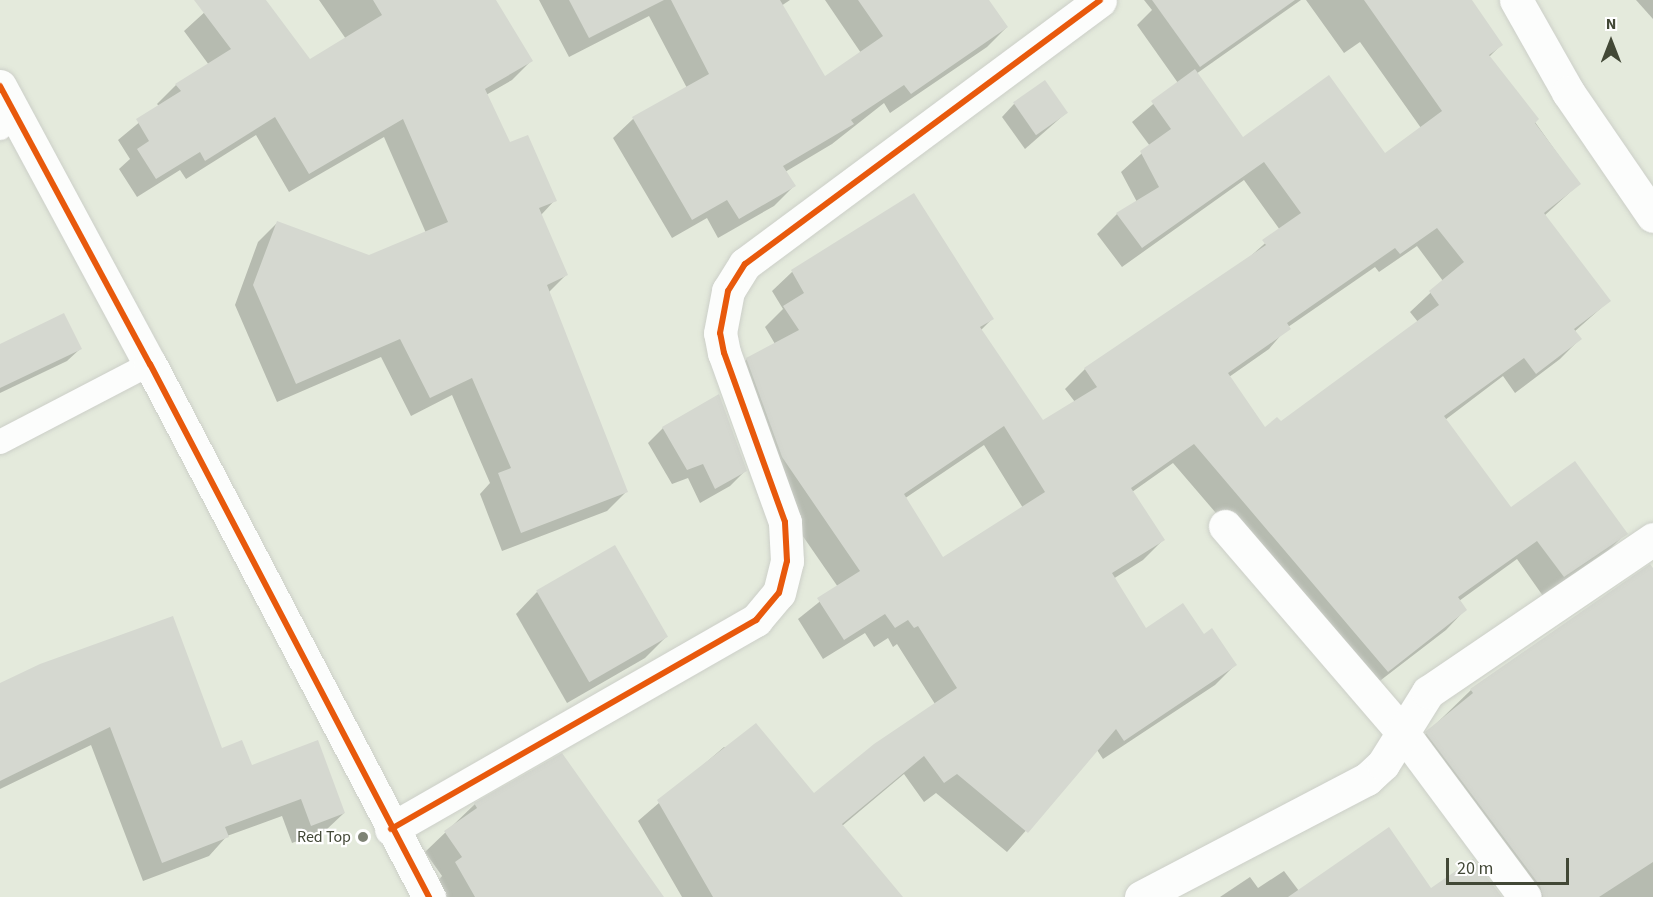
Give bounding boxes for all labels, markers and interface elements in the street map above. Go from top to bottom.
north arrow [1581,12,1641,72]
text: N [1606,13,1616,35]
place label: Red Top [297,827,351,847]
marker: Red Top [356,830,370,844]
scale bar [1449,846,1572,884]
text: 20 m [1457,856,1493,881]

